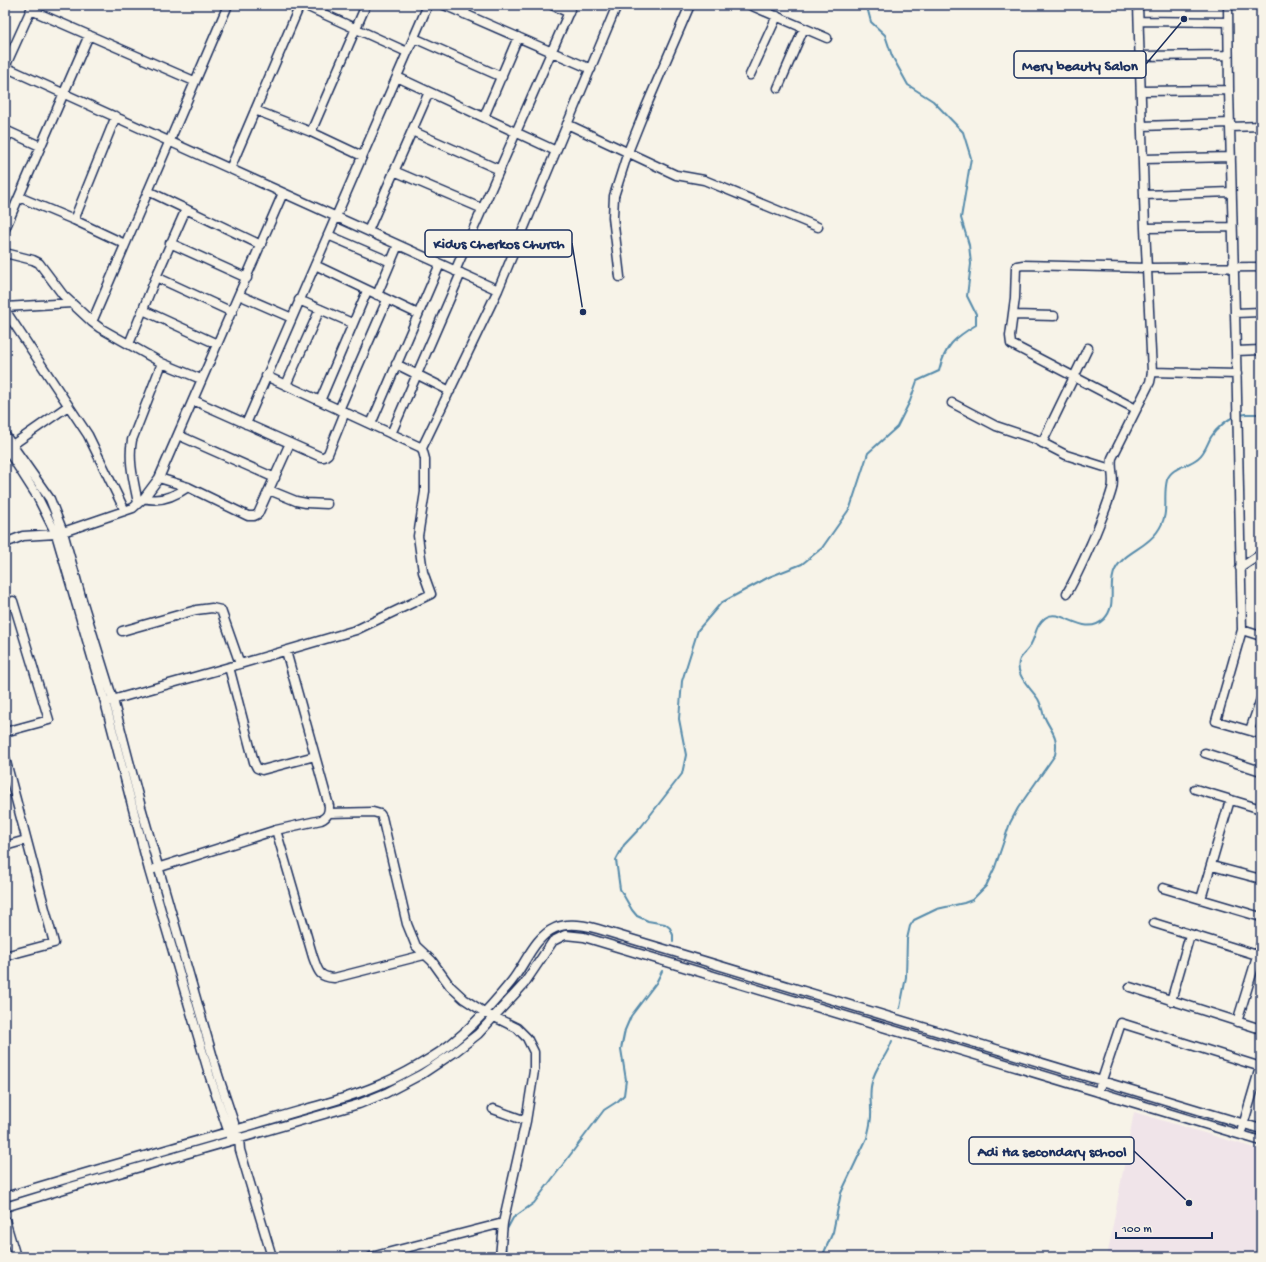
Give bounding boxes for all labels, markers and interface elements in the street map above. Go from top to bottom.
callout: Mery beauty Salon [1014,51,1146,78]
text: Mery beauty Salon [1022,58,1139,76]
callout: Kidus Cherkos Church [425,230,572,257]
text: Kidus Cherkos Church [433,236,564,254]
callout: Adi Ha secondary school [969,1137,1134,1164]
text: Adi Ha secondary school [976,1144,1127,1162]
scale bar [1116,1214,1212,1240]
text: 100 m [1121,1223,1152,1237]

